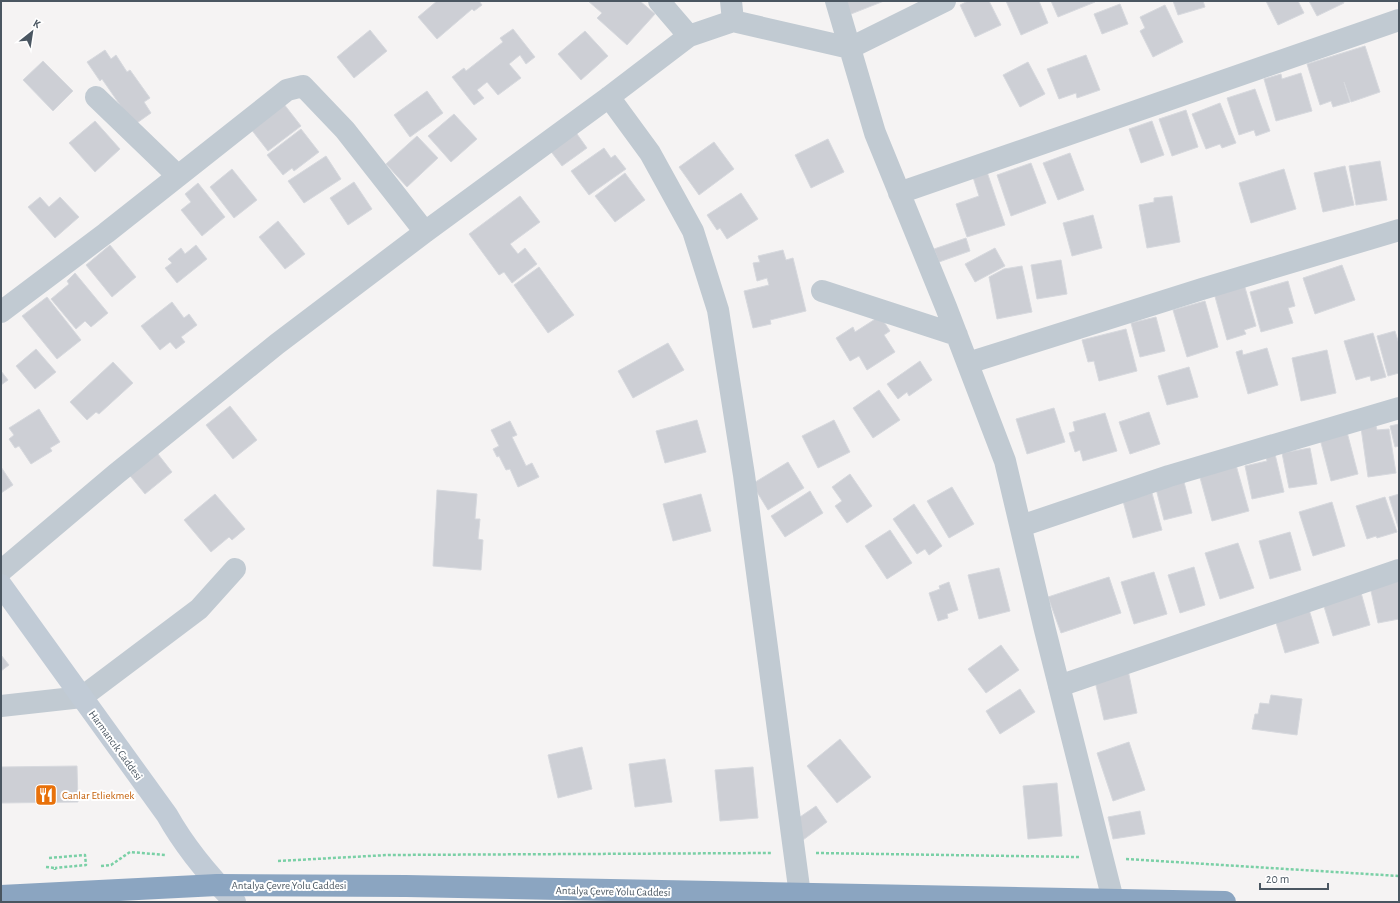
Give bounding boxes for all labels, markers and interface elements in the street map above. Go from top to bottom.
north arrow [12,12,52,52]
text: K [31,17,43,30]
street label: Harmancık Caddesi [87,708,144,782]
restaurant icon: Canlar Etliekmek [33,782,59,808]
place label: Canlar Etliekmek [62,790,134,801]
scale bar [1260,865,1328,891]
text: 20 m [1266,873,1289,885]
street label: Antalya Çevre Yolu Caddesi [232,880,346,891]
street label: Antalya Çevre Yolu Caddesi [555,885,671,898]

